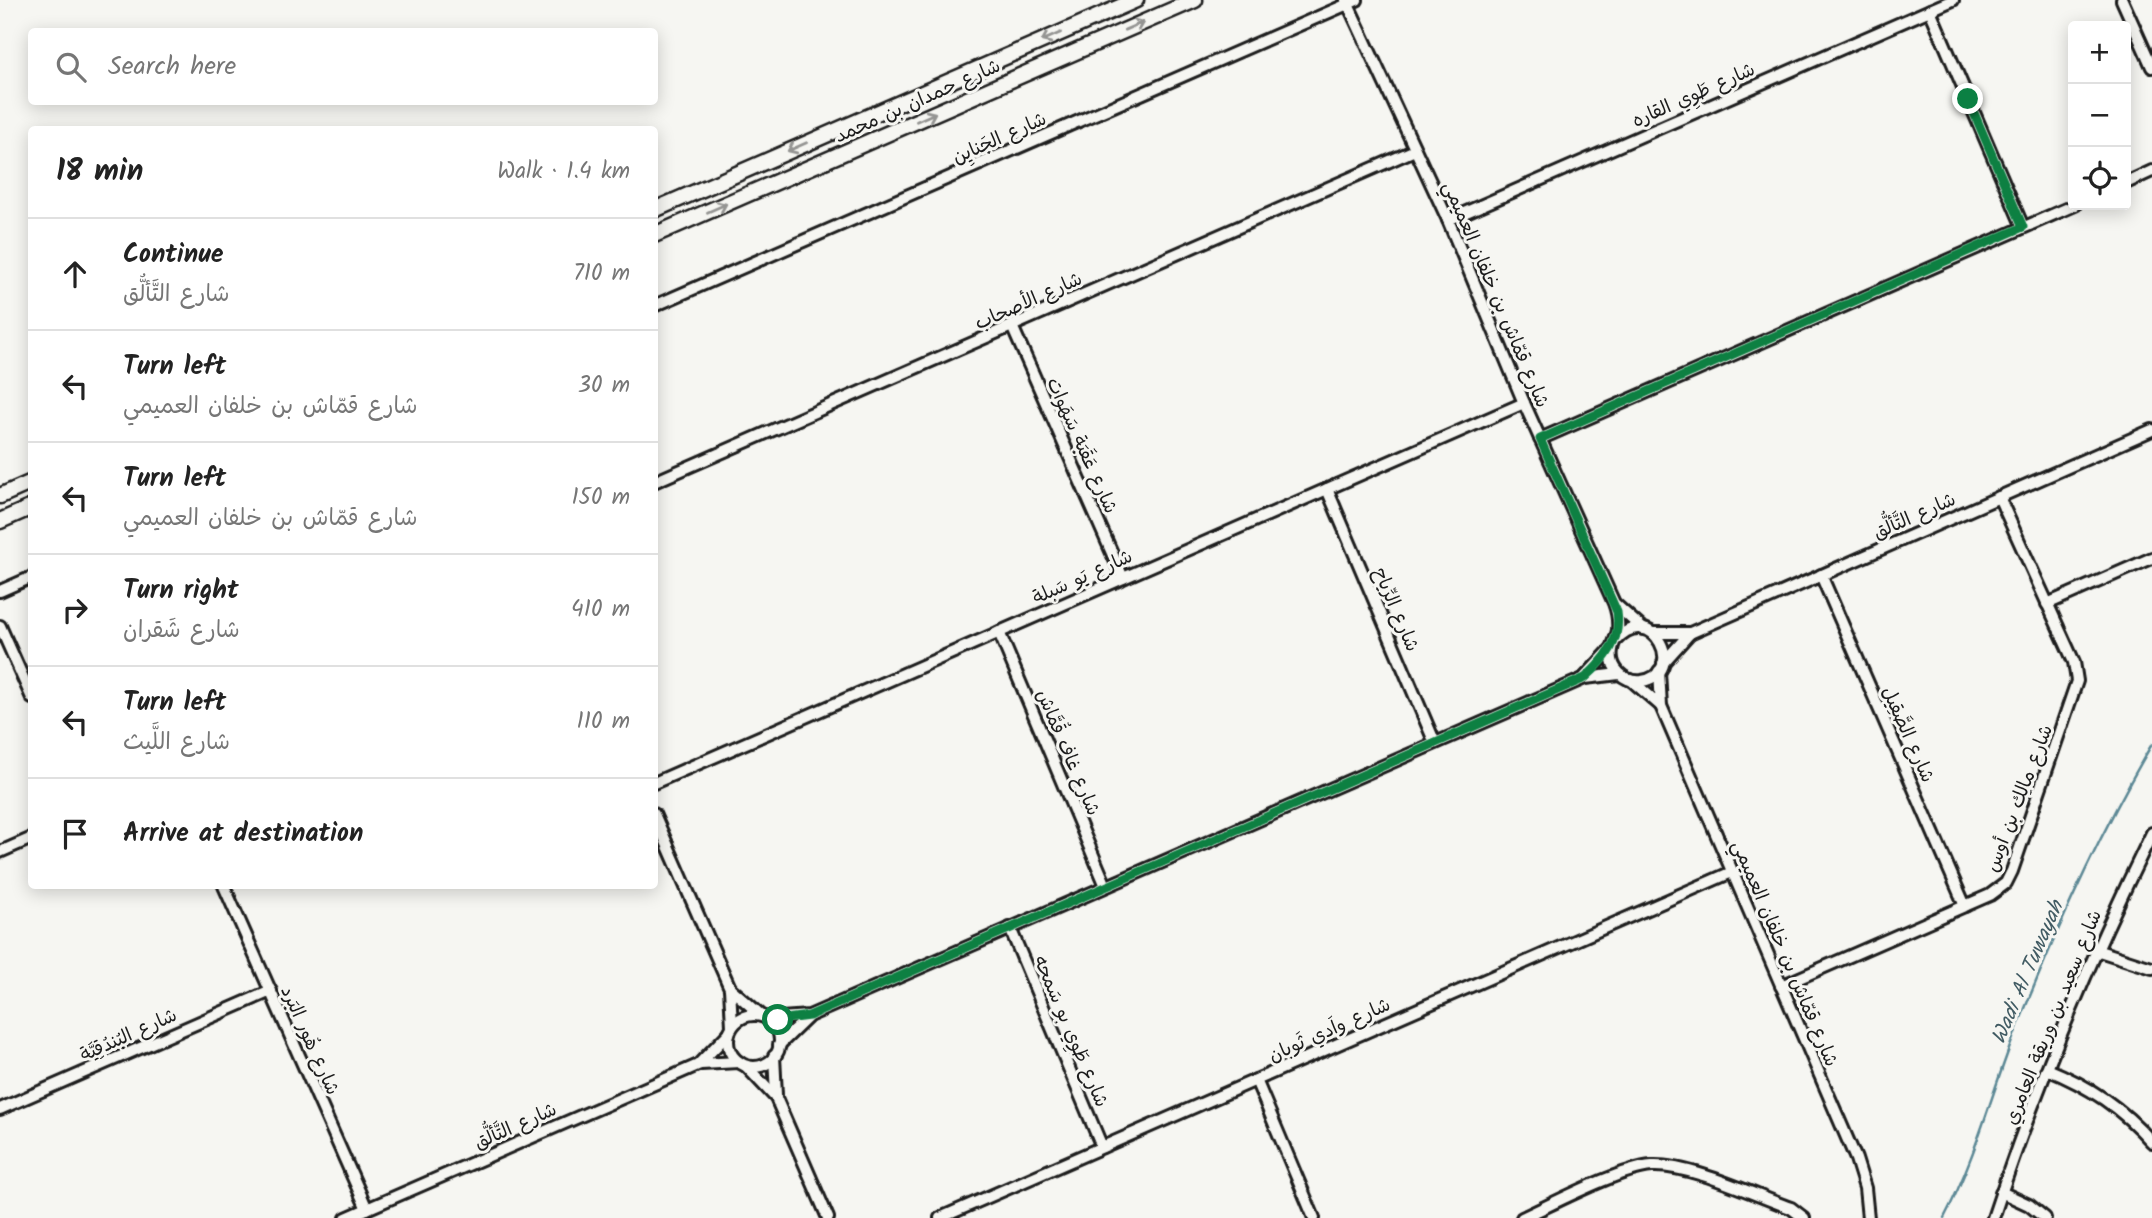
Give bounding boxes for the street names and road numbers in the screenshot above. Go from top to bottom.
street label: شارع حمدان بن محمد [830,52,1006,152]
street label: شارع طَوِي القاره [1627,55,1760,136]
street label: شارع الجَنايِن [948,105,1052,173]
street label: شارع قمّاش بن خلفان العميمي [1434,177,1556,413]
street label: شارع الأصحاب [970,265,1088,339]
street label: شارع عَقَبَة سَهَوات [1038,373,1125,519]
street label: شارع التَّألُّق [1867,481,1961,548]
street label: شارع يَو سَبلة [1028,542,1138,613]
street label: شارع الرِّياح [1364,563,1426,657]
street label: شارع الصَّقِيل [1873,682,1942,788]
street label: شارع غاف قُمَّاش [1027,685,1108,821]
street label: شارع مالِك بن أوس [1978,721,2062,877]
street label: شارع قمّاش بن خلفان العميمي [1723,836,1845,1072]
street label: شارع سعيد بن وريقة العامري [1997,906,2111,1130]
street label: شارع طَوِي بو سَمحه [1025,951,1116,1112]
street label: شارع هُور البَرد [272,981,347,1100]
street label: شارع واَدي ثَوبان [1264,991,1396,1071]
street label: شارع البُندُقِيَّة [75,1001,182,1071]
street label: شارع التَّألُّق [468,1091,562,1158]

